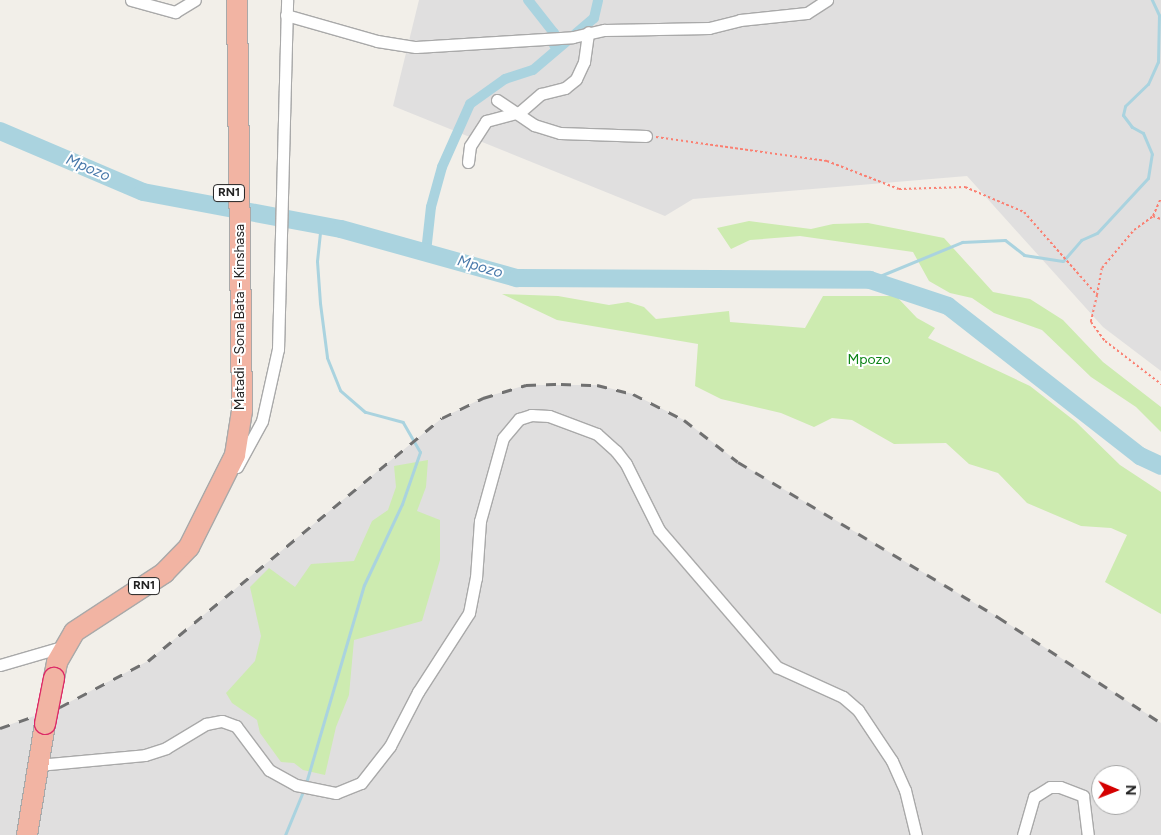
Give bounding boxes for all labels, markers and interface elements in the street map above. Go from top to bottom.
water label: Mpozo [63,151,113,185]
road number: RN1 [213,184,245,202]
street label: Matadi - Sona Bata - Kinshasa [232,224,248,410]
water label: Mpozo [455,252,505,282]
park label: Mpozo [847,352,891,368]
road number: RN1 [128,576,160,596]
north arrow [1091,765,1141,815]
text: N [1122,785,1139,796]

